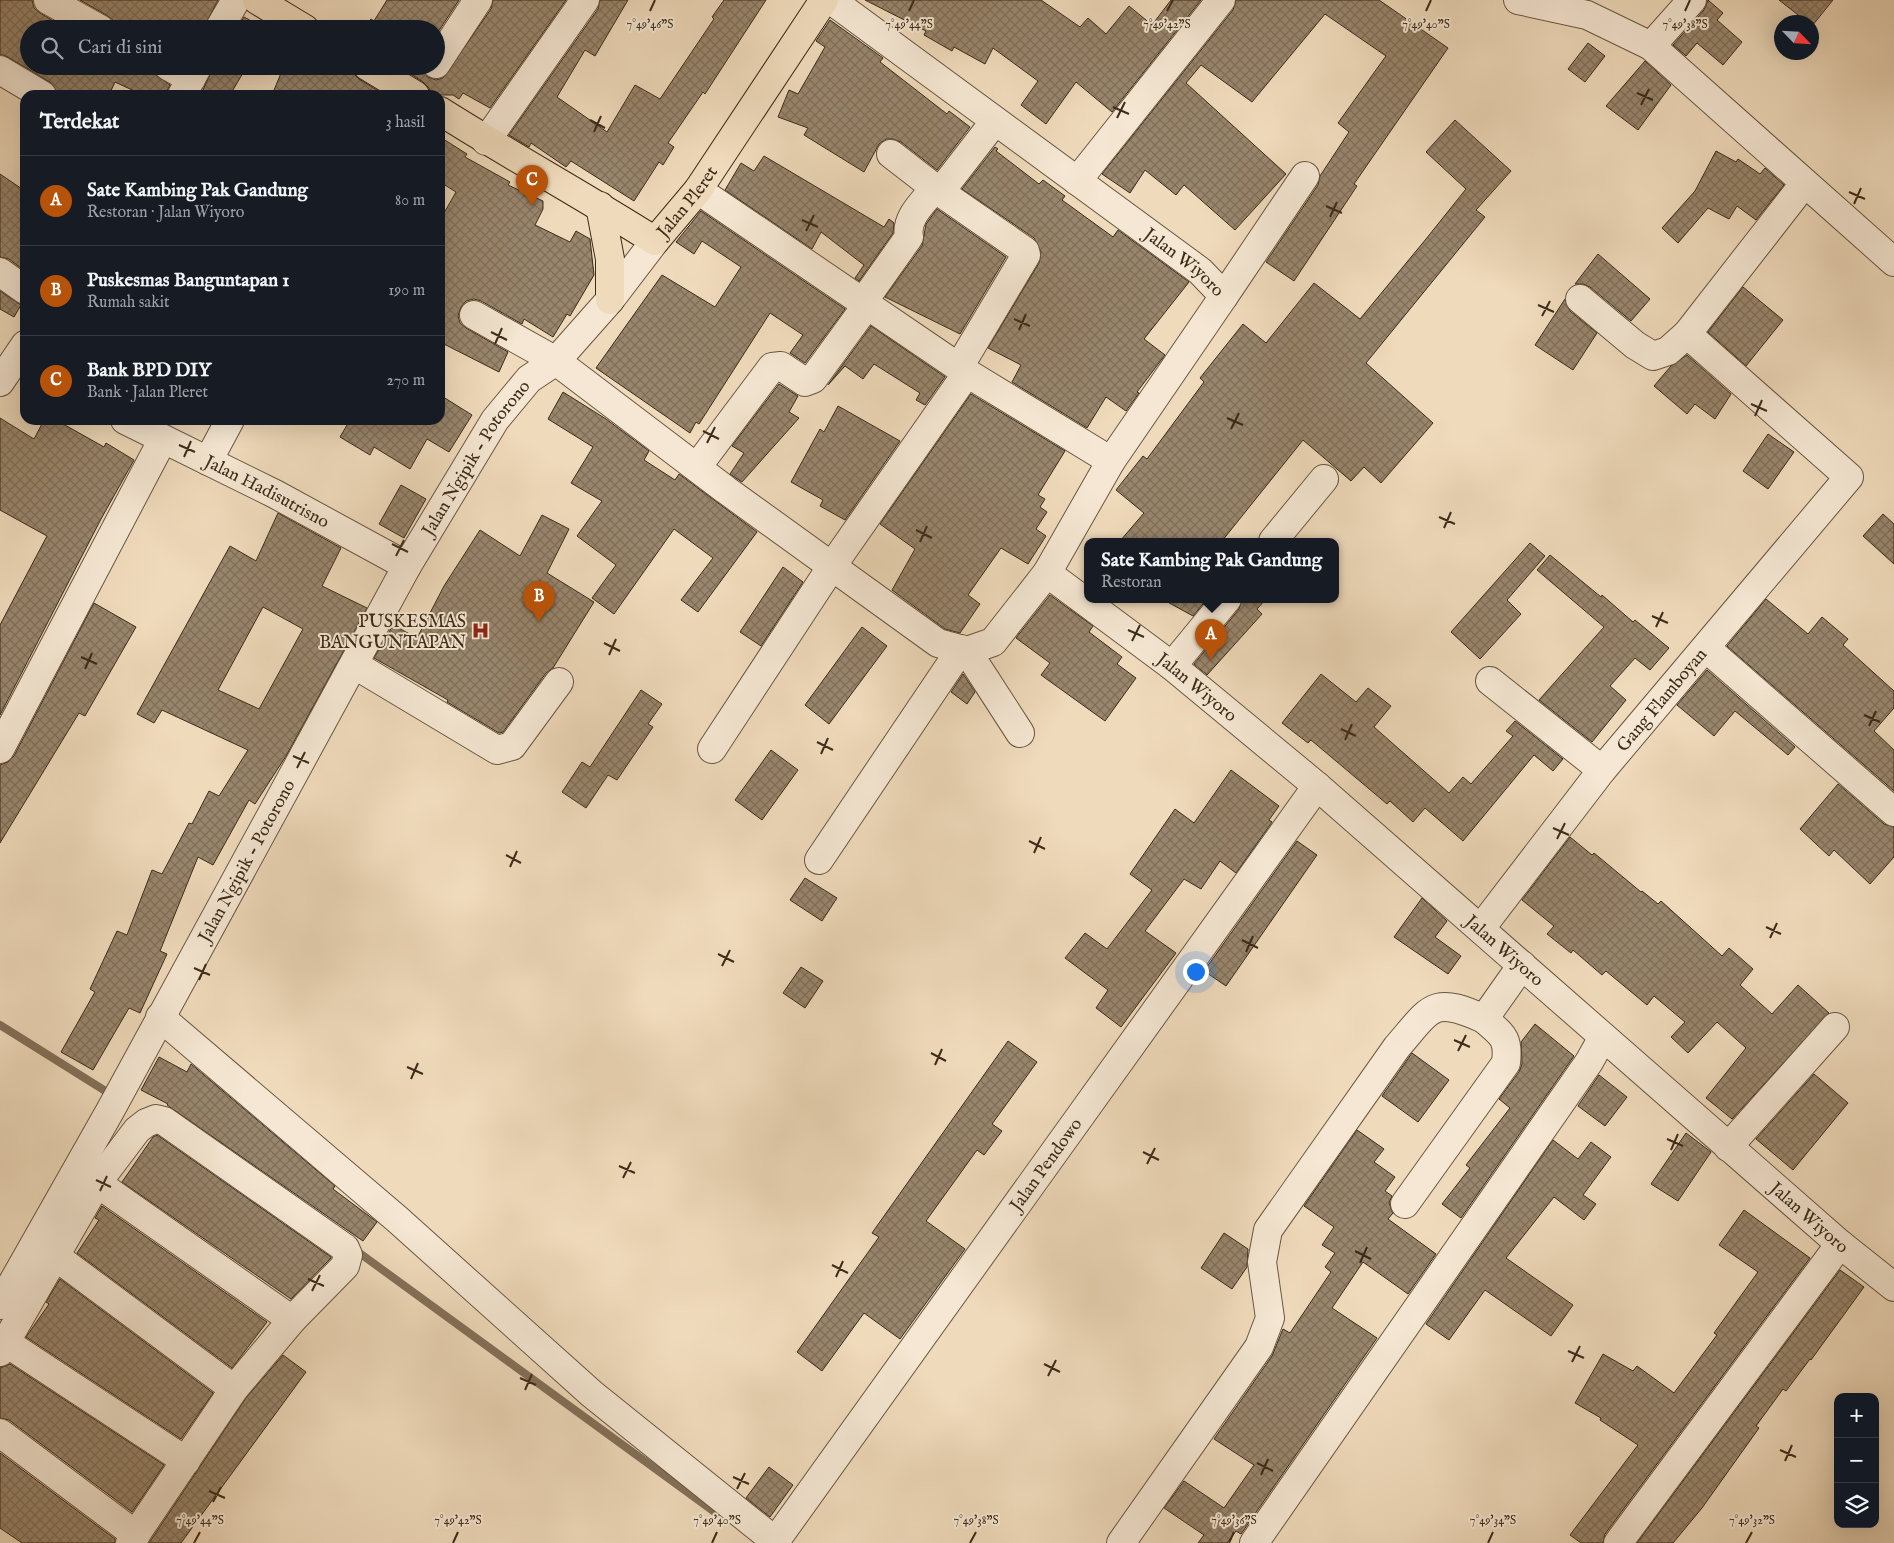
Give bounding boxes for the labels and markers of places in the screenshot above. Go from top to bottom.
pin: C [516,165,548,206]
pin: B [523,581,555,622]
place label: PUSKESMAS BANGUNTAPAN [319,611,466,655]
pin: A [1195,619,1227,660]
hospital icon: PUSKESMAS BANGUNTAPAN [470,621,490,641]

